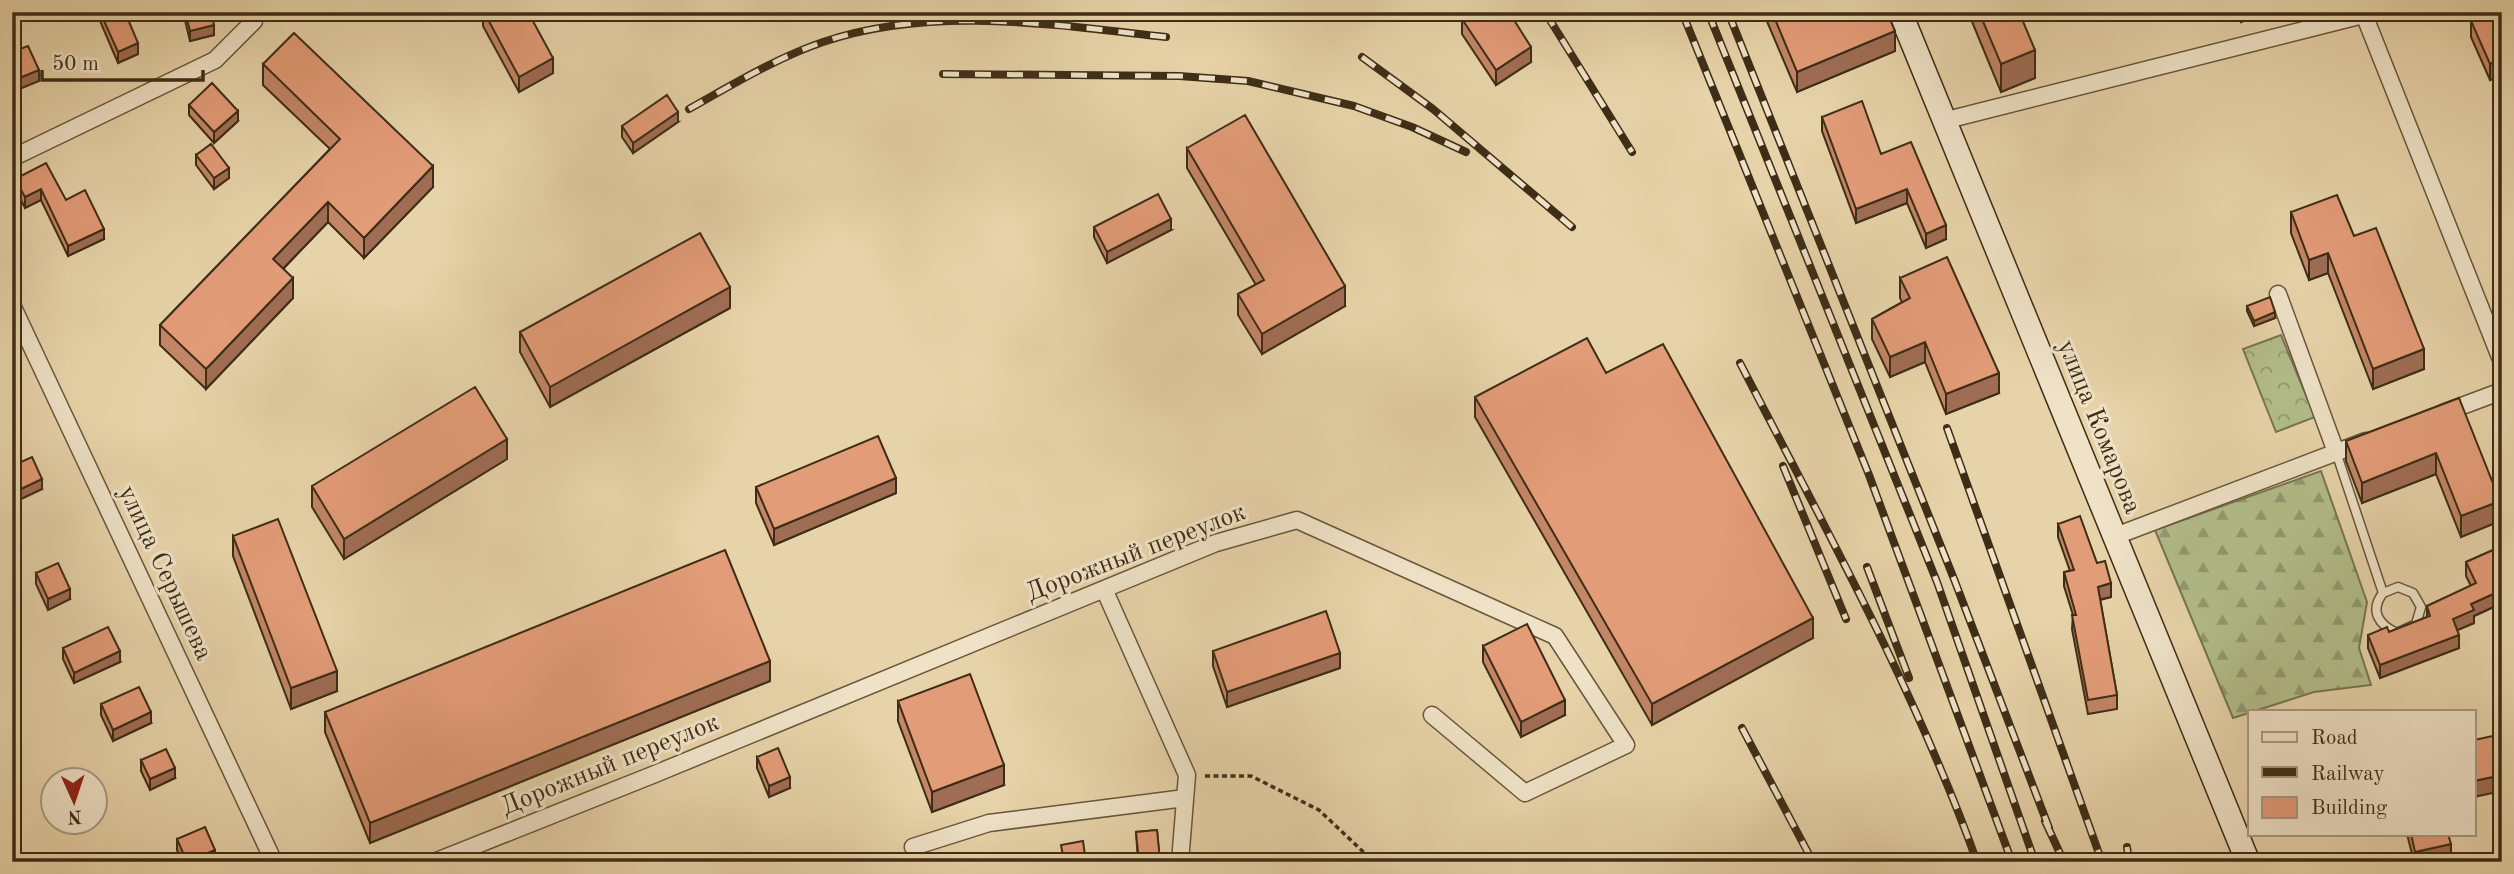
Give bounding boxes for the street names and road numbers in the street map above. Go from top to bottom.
street label: улица Комарова [2052,336,2146,518]
street label: улица Серышева [113,482,217,665]
street label: Дорожный переулок [1023,499,1249,607]
street label: Дорожный переулок [497,709,723,821]

